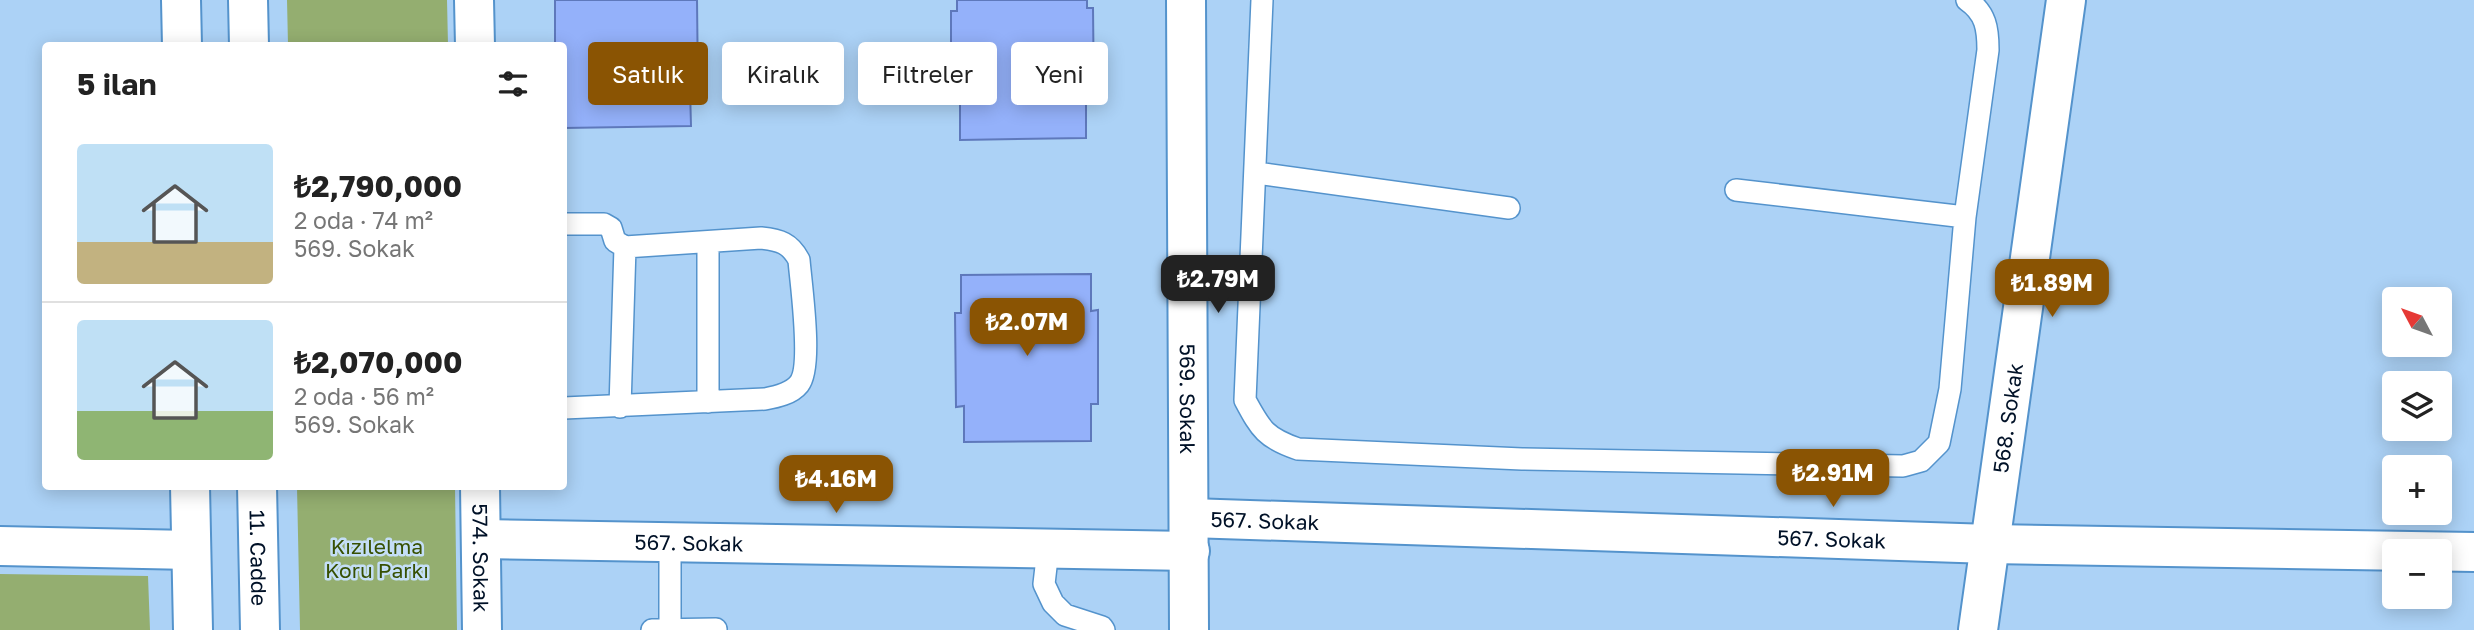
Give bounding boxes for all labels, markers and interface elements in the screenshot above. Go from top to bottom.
chip: Satılık [588,42,708,105]
chip: Kiralık [722,42,844,105]
chip: Filtreler [858,42,997,105]
chip: Yeni [1011,42,1108,105]
icon: filters [494,65,532,103]
text: 5 ilan [77,66,157,102]
text: ₺2,790,000 [294,168,462,204]
icon: home [133,172,217,256]
text: 2 oda · 74 m² [294,206,433,234]
text: 569. Sokak [294,234,415,262]
pin: ₺2.79M [1161,256,1275,315]
pin: ₺1.89M [1995,260,2109,319]
text: ₺2.79M [1177,264,1259,292]
text: ₺1.89M [2011,268,2093,296]
north arrow [2382,287,2452,357]
map controls [2382,287,2452,609]
pin: ₺2.07M [970,298,1084,358]
text: ₺2.07M [986,307,1068,335]
text: ₺2,070,000 [294,344,463,380]
street label: 569. Sokak [1175,344,1201,455]
icon: home [133,348,217,432]
street label: 568. Sokak [1987,361,2028,475]
button: layers [2382,371,2452,441]
text: 2 oda · 56 m² [294,382,434,410]
text: 569. Sokak [294,410,415,438]
pin: ₺2.91M [1776,449,1890,509]
button: + [2382,455,2452,525]
pin: ₺4.16M [779,456,893,515]
text: ₺2.91M [1792,458,1874,486]
text: ₺4.16M [795,464,877,492]
street label: 574. Sokak [467,503,495,613]
street label: 567. Sokak [1210,506,1320,535]
street label: 11. Cadde [245,510,272,606]
street label: 567. Sokak [1777,524,1887,554]
street label: 567. Sokak [634,529,744,556]
park label: Kızılelma Koru Parkı [325,533,429,583]
button: − [2382,539,2452,609]

